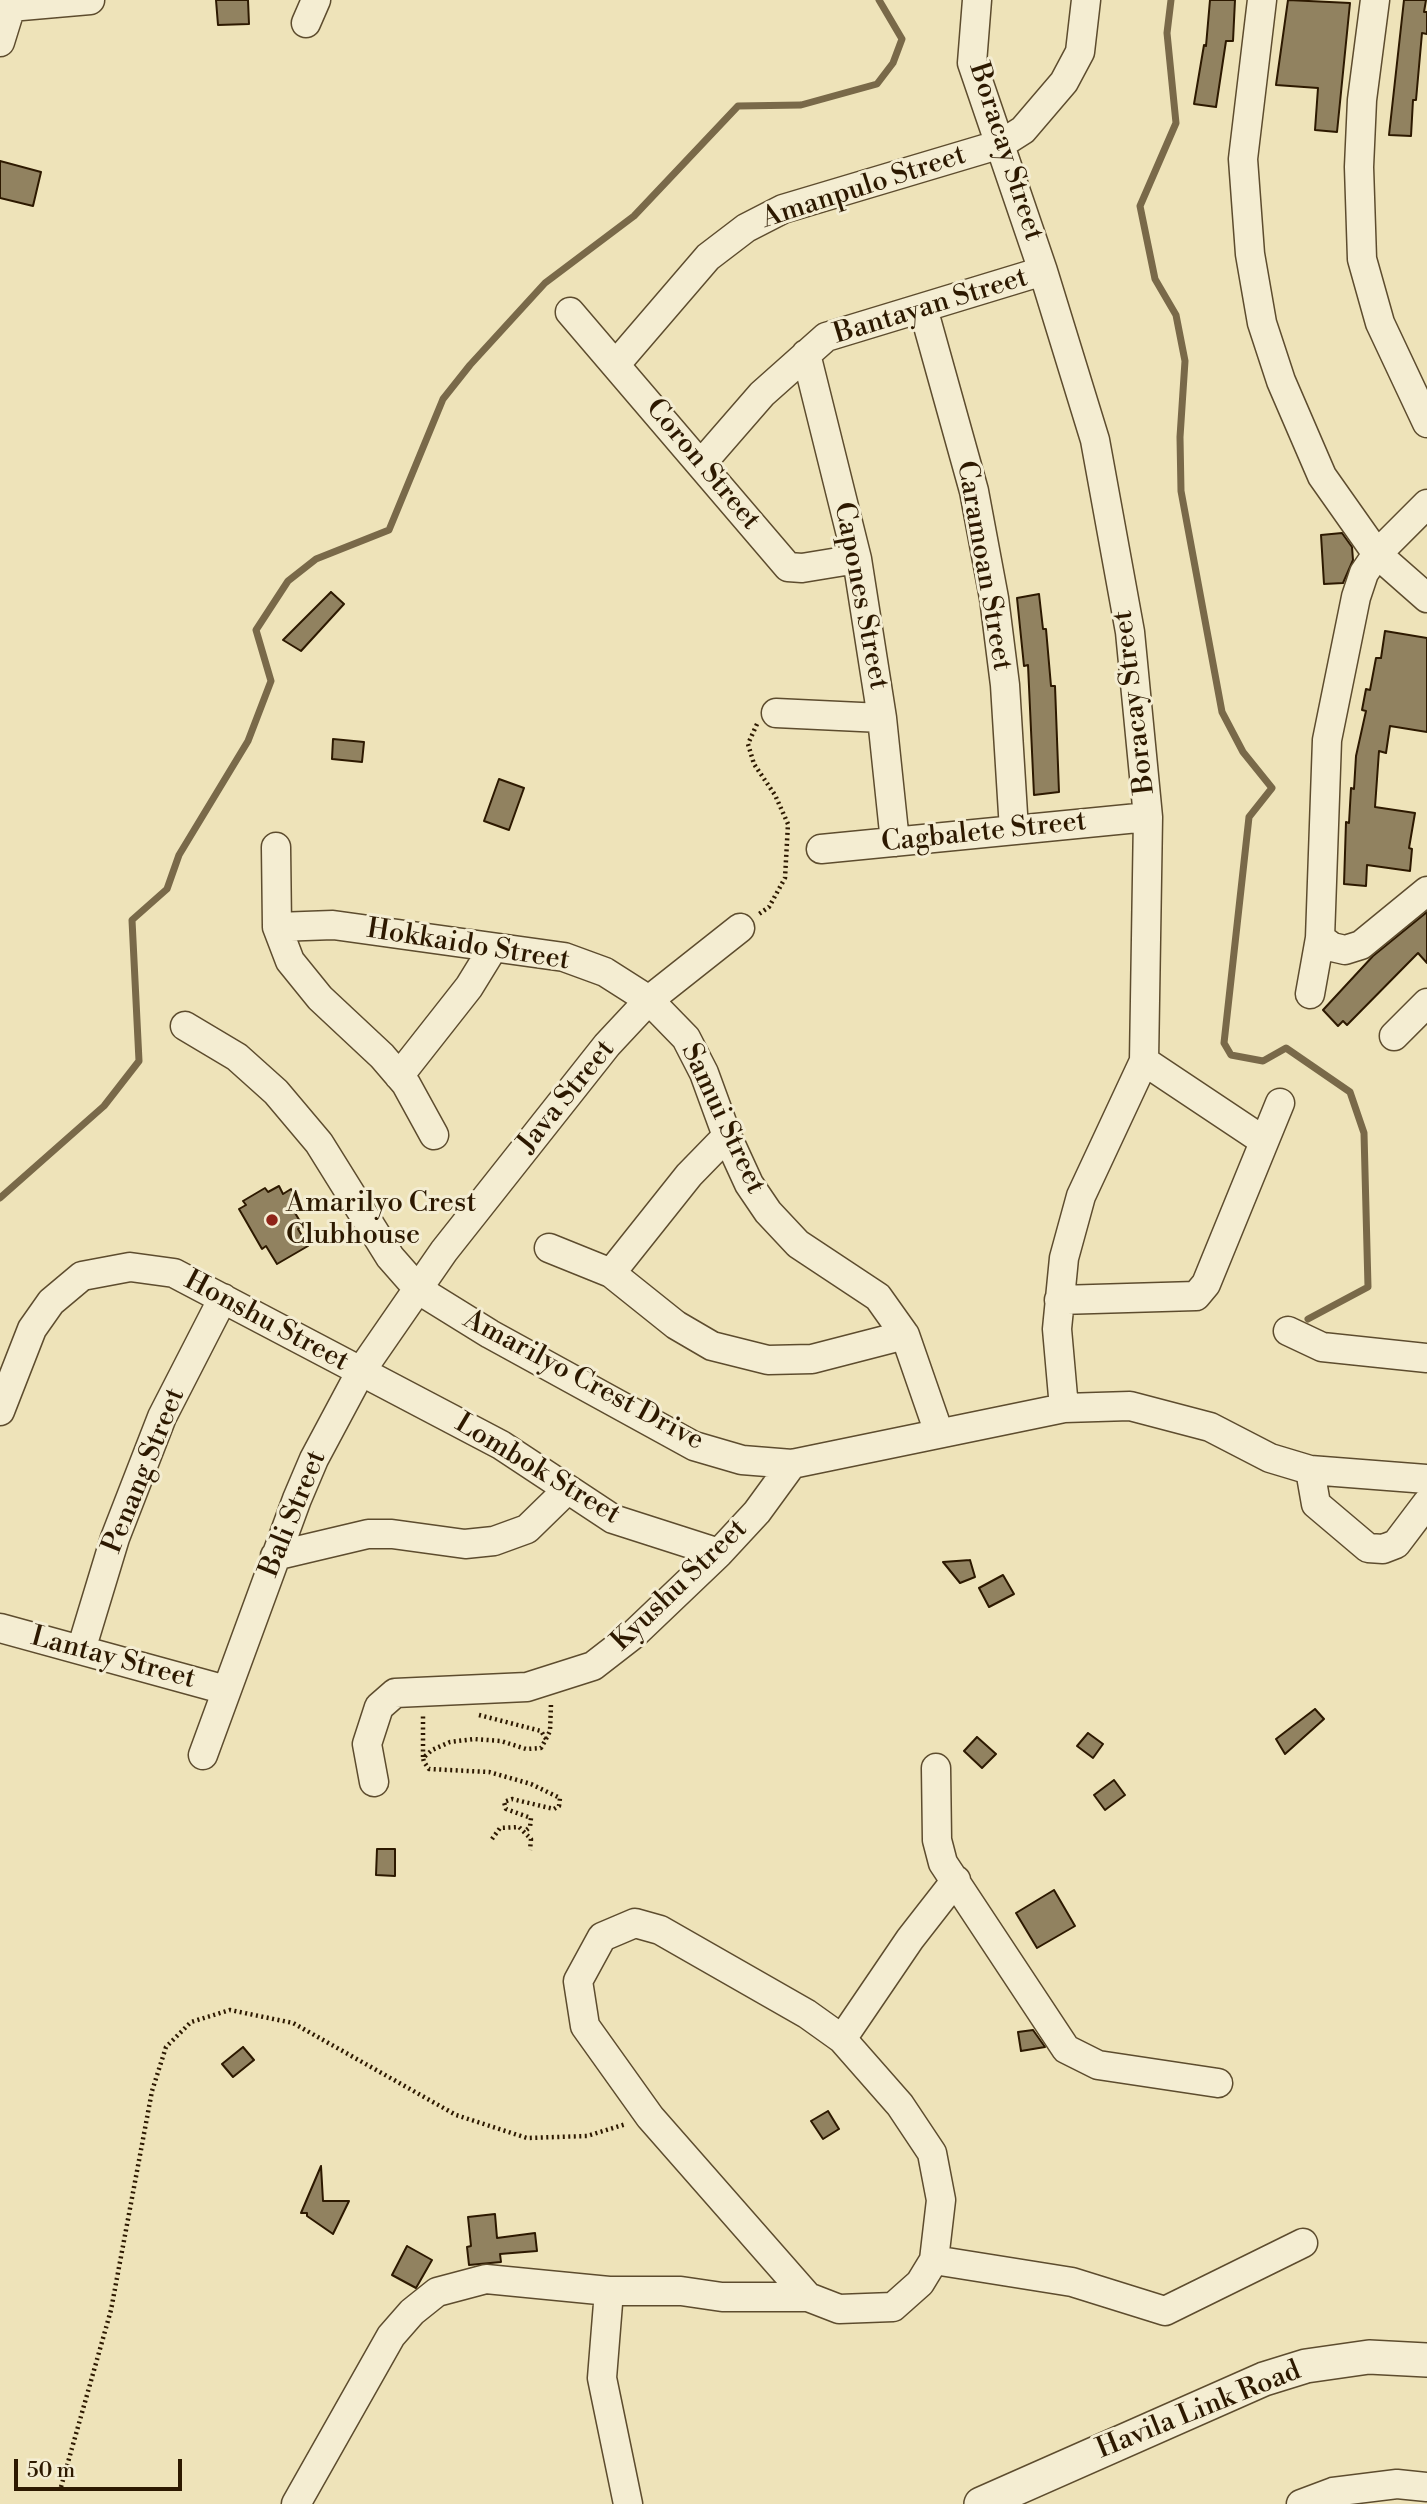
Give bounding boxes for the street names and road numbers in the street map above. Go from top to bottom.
street label: Boracay Street [960,59,1050,245]
street label: Amanpulo Street [758,139,970,237]
street label: Bantayan Street [830,262,1032,352]
street label: Coron Street [637,393,767,537]
street label: Caramoan Street [948,458,1018,674]
street label: Capones Street [825,499,895,693]
street label: Boracay Street [1107,608,1163,796]
street label: Cagbalete Street [880,806,1088,860]
street label: Hokkaido Street [364,913,572,979]
street label: Java Street [511,1034,623,1160]
street label: Samui Street [673,1039,771,1199]
street label: Honshu Street [178,1265,354,1379]
street label: Amarilyo Crest Drive [457,1303,709,1459]
street label: Penang Street [97,1383,193,1559]
street label: Lombok Street [448,1407,626,1533]
street label: Bali Street [253,1446,335,1582]
street label: Kyushu Street [605,1513,755,1659]
street label: Lantay Street [27,1621,199,1697]
street label: Havila Link Road [1092,2355,1306,2467]

